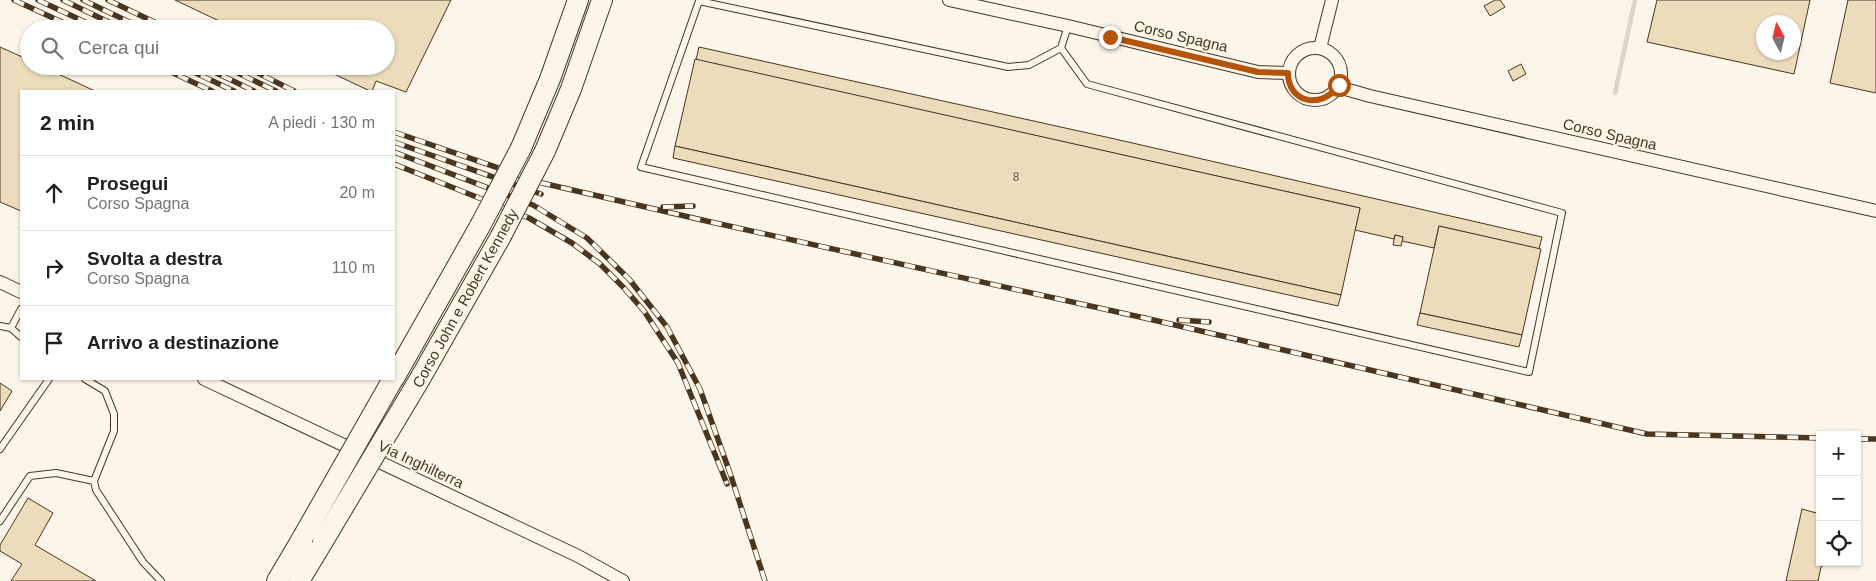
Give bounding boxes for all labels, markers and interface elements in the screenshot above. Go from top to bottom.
north arrow [1756,15,1801,60]
street label: Corso Spagna [1132,17,1230,55]
search box [20,20,395,75]
route end [1099,26,1122,49]
icon: search [38,34,66,62]
text: Cerca qui [78,37,159,58]
route start [1328,74,1351,97]
text: 2 min [40,111,95,134]
text: A piedi · 130 m [268,114,375,131]
street label: Corso Spagna [1561,115,1659,153]
house number: 8 [1013,170,1020,184]
text: Prosegui [87,173,168,194]
icon: ahead [40,179,68,207]
text: 20 m [339,184,375,201]
text: Corso Spagna [87,195,189,212]
street label: Corso John e Robert Kennedy [409,205,522,390]
text: Svolta a destra [87,248,222,269]
icon: right [40,254,68,282]
text: 110 m [332,259,375,276]
text: Corso Spagna [87,270,189,287]
icon: arrive [40,329,68,357]
text: Arrivo a destinazione [87,332,279,353]
map controls [1816,431,1861,566]
button: + [1816,431,1861,476]
street label: Via Inghilterra [376,437,467,491]
button: − [1816,476,1861,521]
button: locate [1816,521,1861,566]

